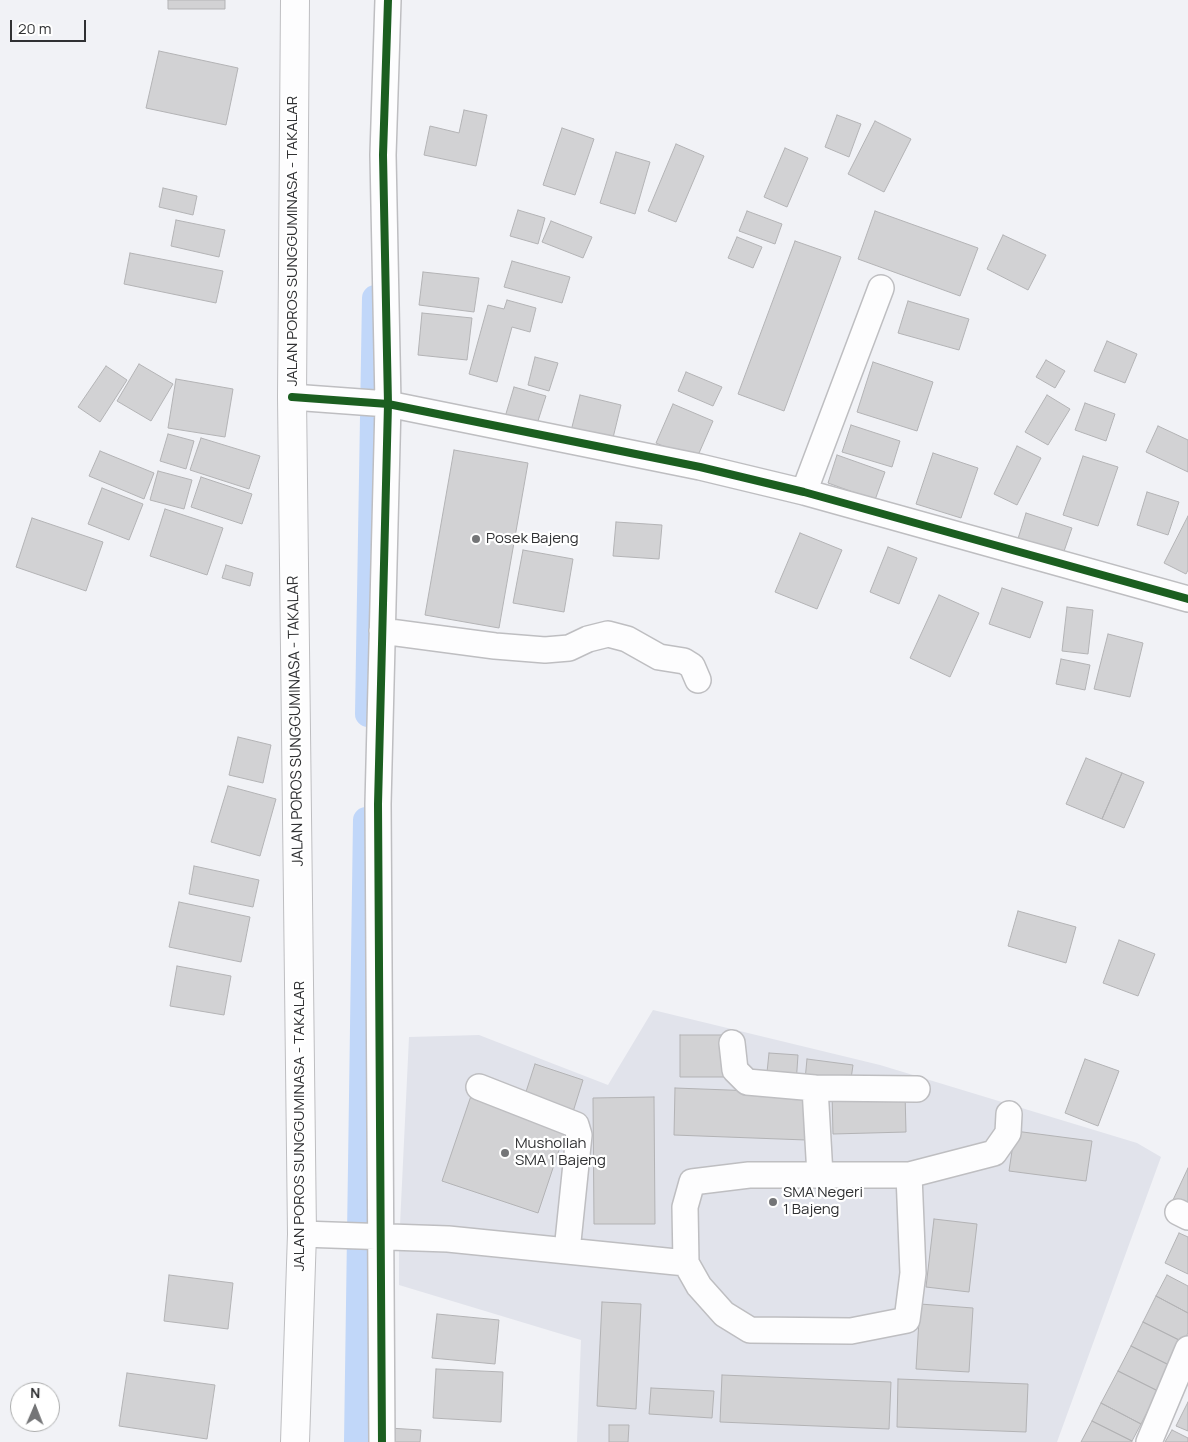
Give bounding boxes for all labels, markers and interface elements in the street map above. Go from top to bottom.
scale bar [12,10,89,42]
text: 20 m [18,18,51,39]
street label: JALAN POROS SUNGGUMINASA - TAKALAR [284,96,302,386]
place label: Posek Bajeng [486,530,579,548]
marker: Posek Bajeng [470,533,482,545]
street label: JALAN POROS SUNGGUMINASA - TAKALAR [284,576,308,866]
street label: JALAN POROS SUNGGUMINASA - TAKALAR [291,981,309,1271]
place label: Mushollah SMA 1 Bajeng [515,1135,606,1170]
marker: Mushollah SMA 1 Bajeng [499,1147,511,1159]
place label: SMA Negeri 1 Bajeng [783,1184,863,1219]
marker: SMA Negeri 1 Bajeng [767,1196,779,1208]
north arrow [10,1382,60,1432]
text: N [30,1383,40,1402]

